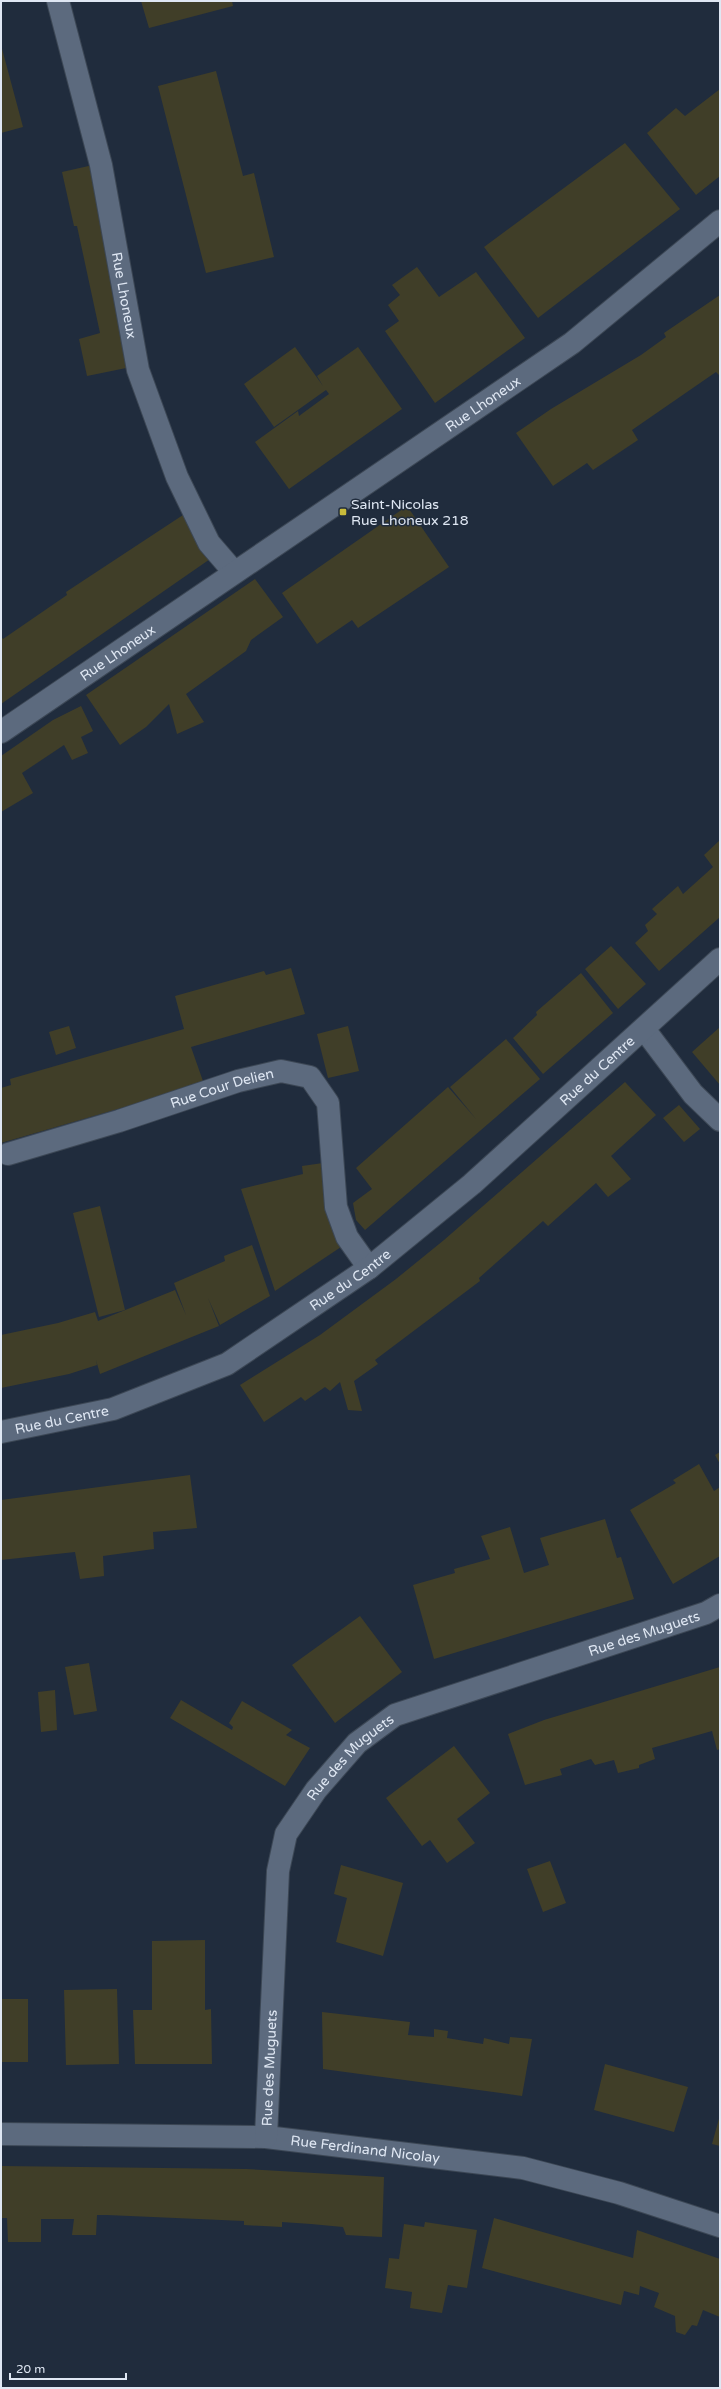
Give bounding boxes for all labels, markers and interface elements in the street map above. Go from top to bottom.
street label: Rue Lhoneux [108,251,140,340]
street label: Rue Lhoneux [442,372,524,436]
place label: Saint-Nicolas Rue Lhoneux 218 [351,496,469,529]
marker: Saint-Nicolas Rue Lhoneux 218 [338,507,348,517]
street label: Rue Lhoneux [77,621,159,685]
street label: Rue du Centre [556,1033,638,1109]
street label: Rue Cour Delien [168,1065,275,1112]
street label: Rue du Centre [307,1246,394,1315]
street label: Rue du Centre [13,1402,110,1438]
street label: Rue des Muguets [586,1607,702,1660]
street label: Rue des Muguets [303,1711,398,1804]
street label: Rue des Muguets [258,2009,281,2127]
street label: Rue Ferdinand Nicolay [290,2132,441,2167]
scale bar [10,2355,126,2381]
text: 20 m [16,2362,45,2376]

